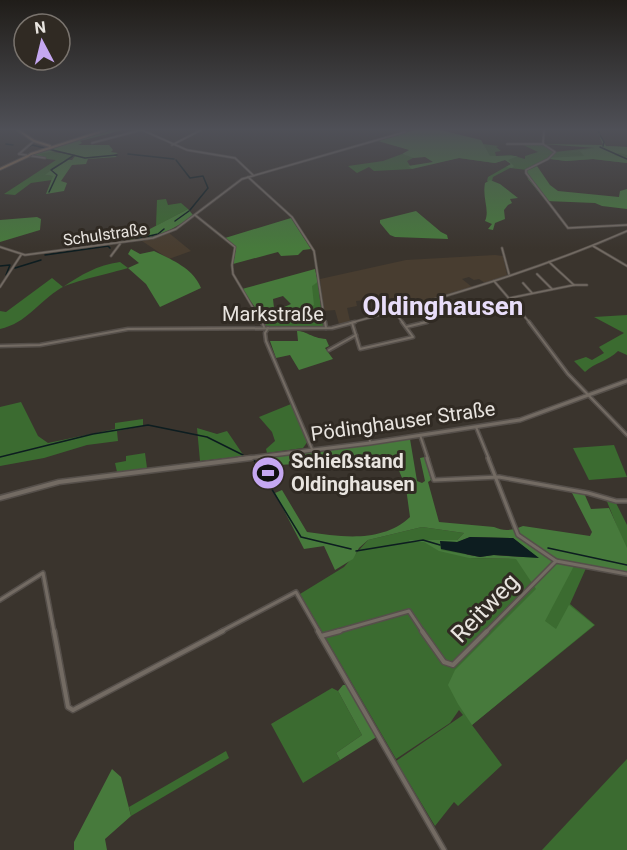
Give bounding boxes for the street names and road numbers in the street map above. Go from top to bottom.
street label: Schulstraße [62,219,148,250]
street label: Markstraße [222,302,324,326]
street label: Pödinghauser Straße [309,396,497,446]
street label: Reitweg [445,568,525,648]

